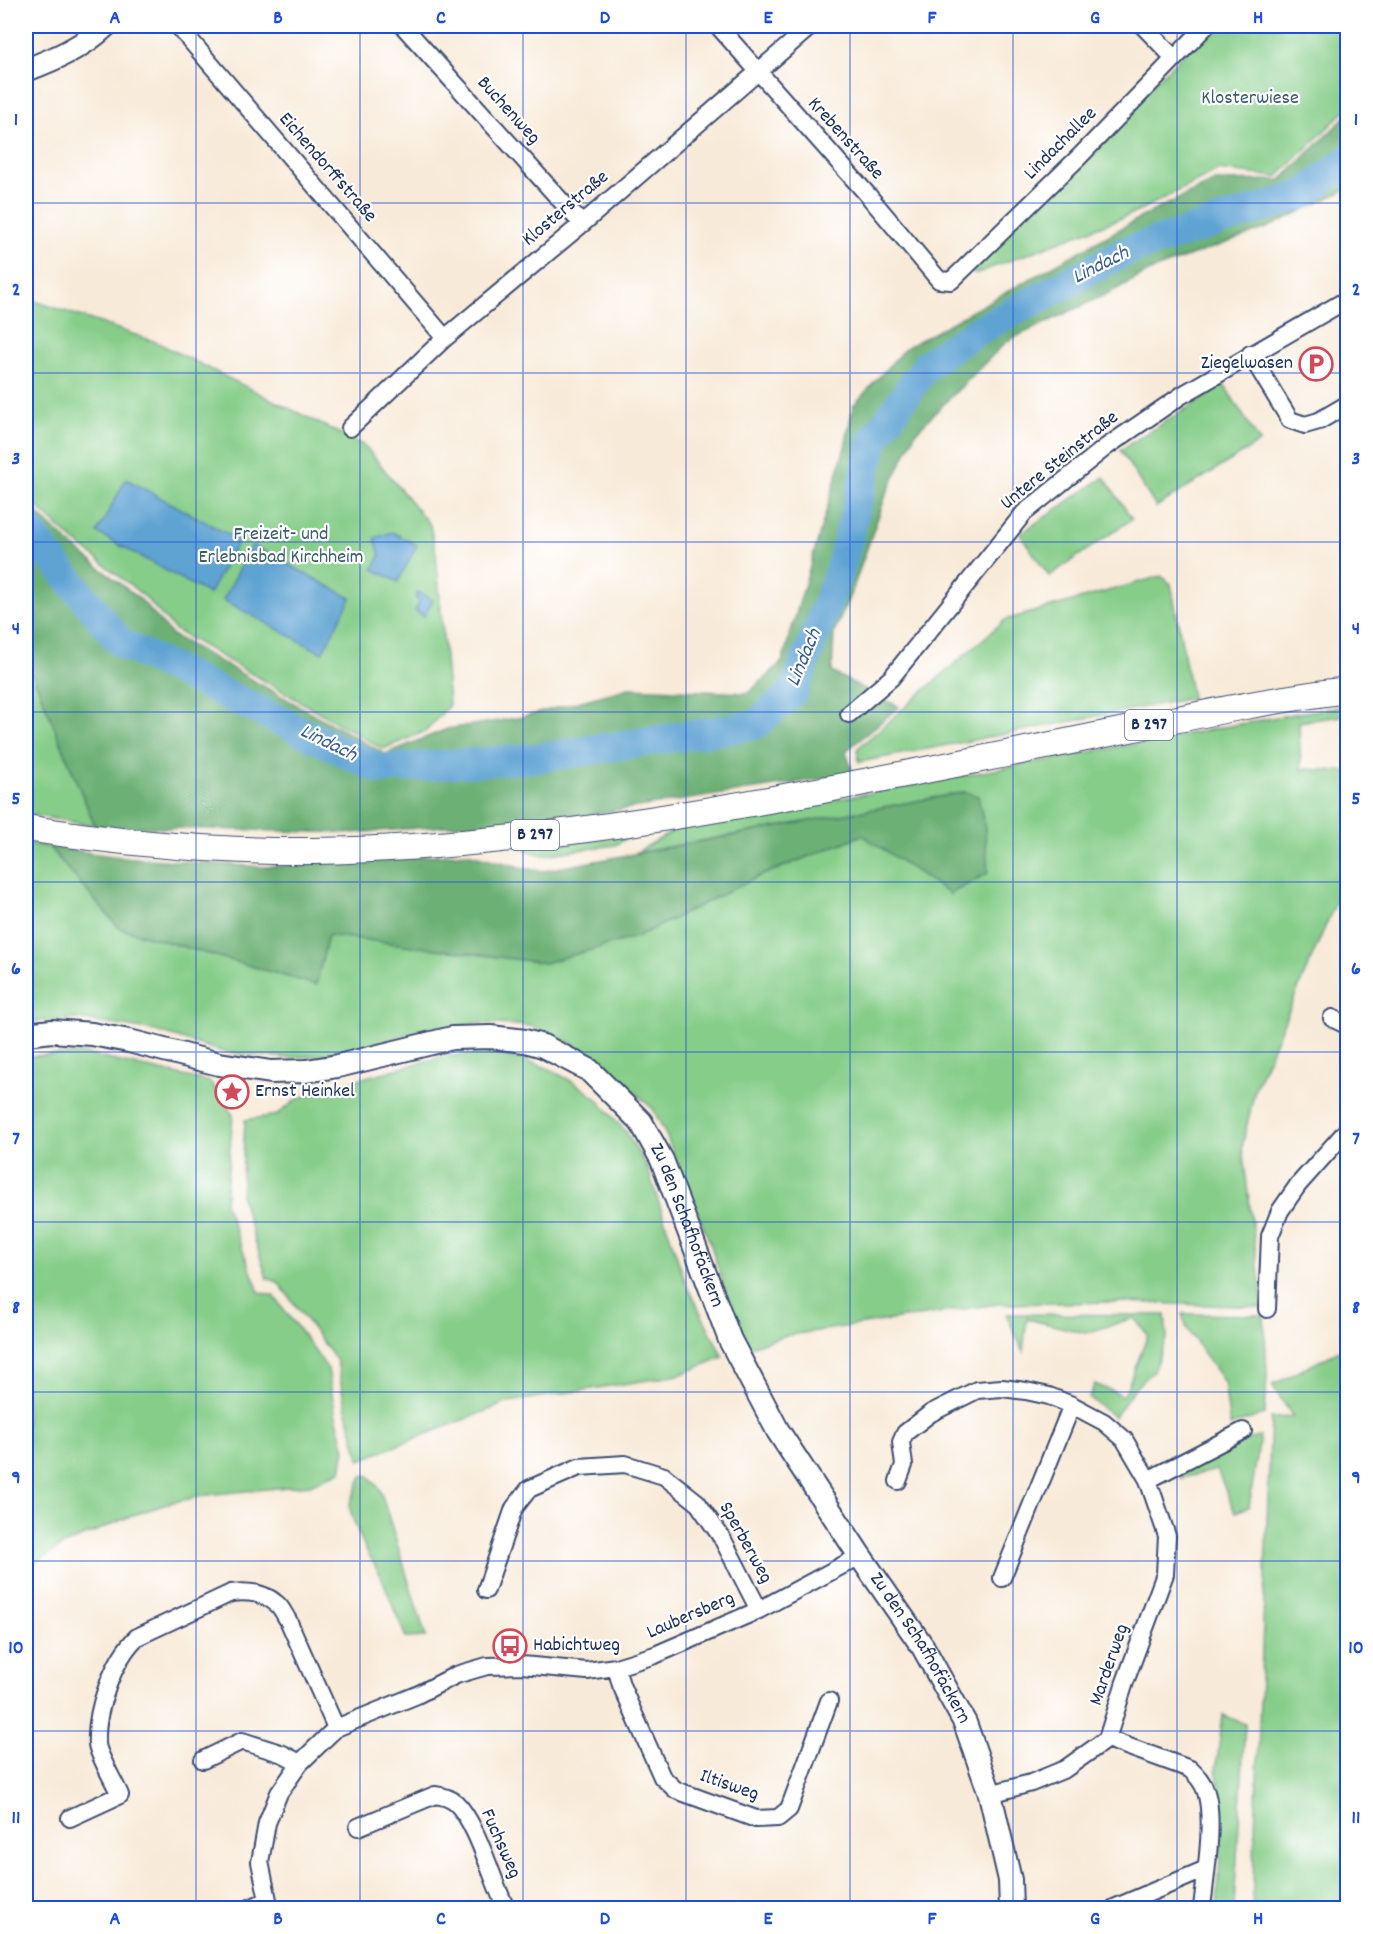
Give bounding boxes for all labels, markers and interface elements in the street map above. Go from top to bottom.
text: A [110,5,121,33]
text: B [273,5,283,33]
text: C [436,5,446,33]
text: D [600,5,611,33]
text: E [763,5,773,33]
text: F [928,5,938,33]
text: G [1090,5,1100,33]
text: H [1253,5,1263,33]
street label: Buchenweg [470,71,546,151]
park label: Klosterwiese [1201,85,1299,113]
street label: Krebenstraße [800,91,890,187]
street label: Lindachallee [1018,101,1104,187]
text: 1 [14,107,18,135]
street label: Eichendorffstraße [271,107,383,229]
text: 1 [1354,107,1358,135]
street label: Klosterstraße [516,164,616,254]
water label: Lindach [1068,238,1136,293]
text: 2 [12,277,20,305]
text: 2 [1352,277,1360,305]
parking icon: Ziegelwasen [1298,346,1334,382]
place label: Ziegelwasen [1201,350,1293,378]
street label: Untere Steinstraße [995,404,1125,517]
text: 3 [12,446,20,474]
text: 3 [1352,446,1360,474]
park label: Freizeit- und Erlebnisbad Kirchheim [199,521,363,572]
text: 4 [12,616,20,644]
text: 4 [1352,616,1360,644]
water label: Lindach [779,623,831,691]
road number: B 297 [1125,710,1173,740]
water label: Lindach [295,717,363,771]
text: 5 [11,786,21,814]
text: 5 [1351,786,1361,814]
road number: B 297 [511,820,559,850]
text: 6 [11,956,21,984]
text: 6 [1351,956,1361,984]
place icon: Ernst Heinkel [214,1074,250,1110]
place label: Ernst Heinkel [255,1078,355,1106]
text: 7 [12,1126,20,1154]
text: 7 [1352,1126,1360,1154]
street label: Zu den Schafhofäckern [642,1139,730,1312]
text: 8 [12,1295,20,1323]
text: 8 [1352,1295,1360,1323]
text: 9 [11,1465,21,1493]
text: 9 [1351,1465,1361,1493]
street label: Sperberweg [711,1497,779,1589]
street label: Zu den Schafhofäckern [862,1567,977,1729]
street label: Laubersberg [643,1585,739,1647]
street label: Marderweg [1083,1620,1137,1710]
bus stop icon: Habichtweg [492,1628,528,1664]
place label: Habichtweg [533,1632,620,1660]
text: 10 [8,1635,24,1663]
text: 10 [1348,1635,1364,1663]
street label: Iltisweg [696,1763,762,1809]
text: 11 [12,1805,20,1833]
street label: Fuchsweg [472,1805,528,1883]
text: 11 [1352,1805,1360,1833]
text: A [110,1906,121,1934]
text: B [273,1906,283,1934]
text: C [436,1906,446,1934]
text: D [600,1906,611,1934]
text: E [763,1906,773,1934]
text: F [928,1906,938,1934]
text: G [1090,1906,1100,1934]
text: H [1253,1906,1263,1934]

